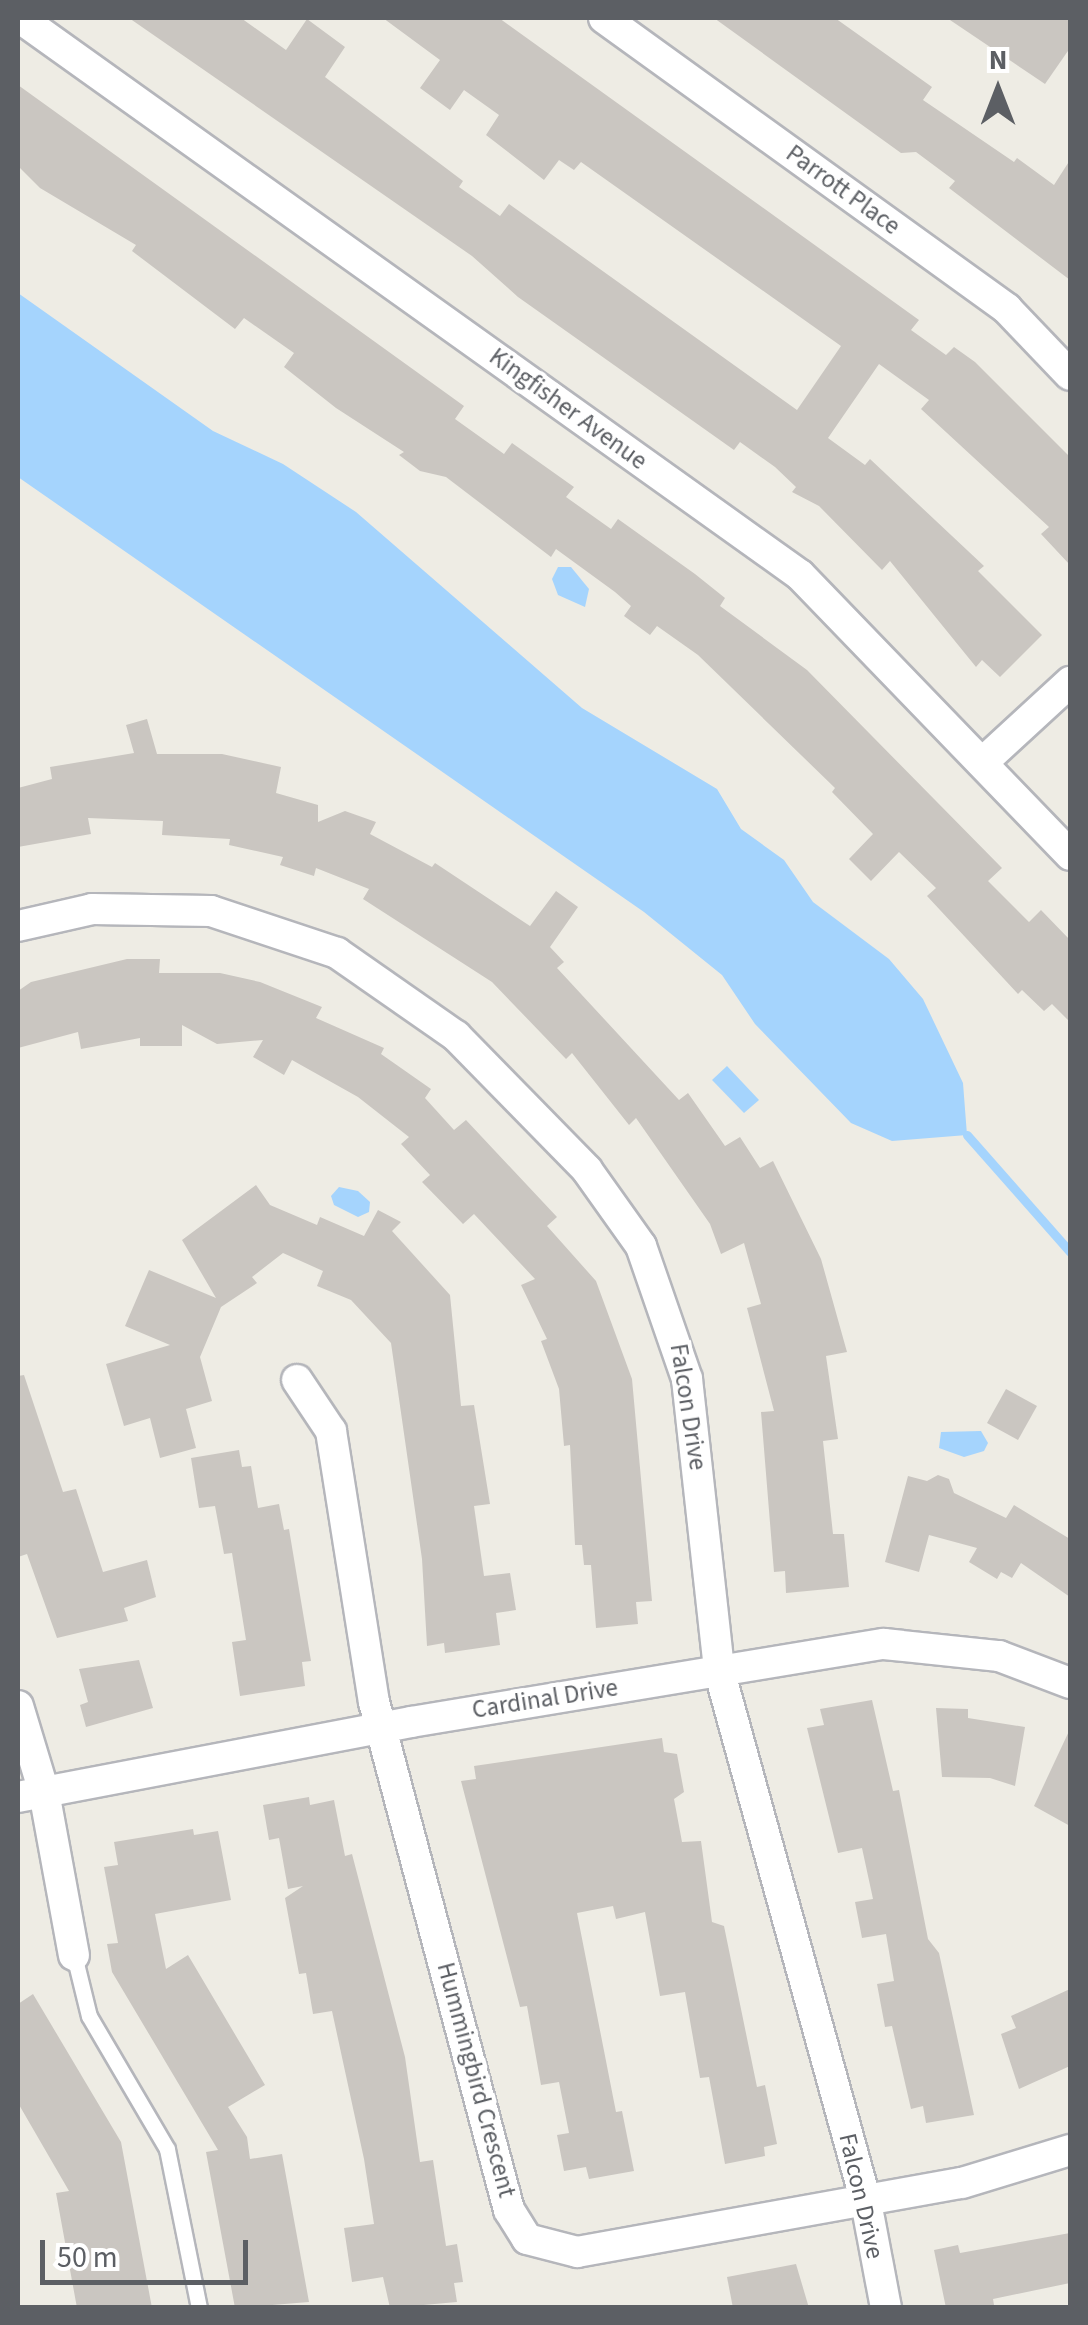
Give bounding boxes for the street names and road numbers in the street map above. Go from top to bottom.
street label: Parrott Place [780,139,906,241]
street label: Kingfisher Avenue [483,342,653,476]
street label: Falcon Drive [663,1342,713,1472]
street label: Cardinal Drive [470,1673,620,1725]
street label: Hummingbird Crescent [430,1959,522,2201]
street label: Falcon Drive [832,2130,890,2262]

